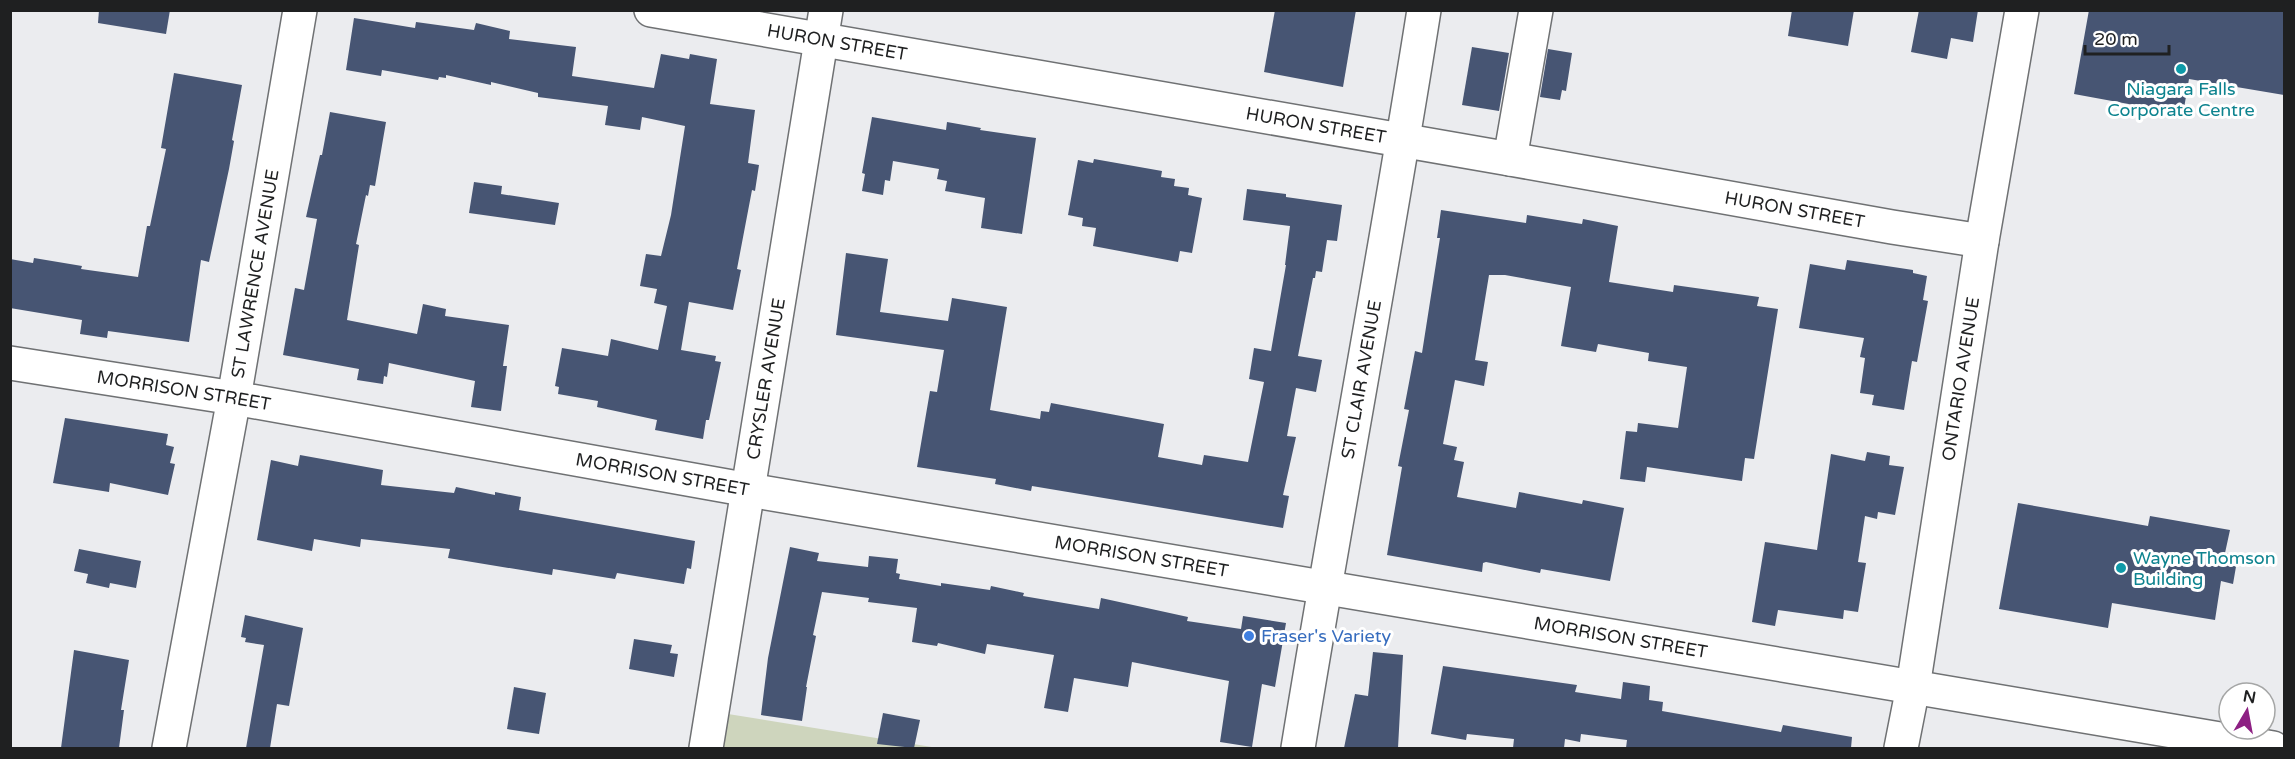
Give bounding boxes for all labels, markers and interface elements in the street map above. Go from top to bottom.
scale bar [2085,18,2169,56]
street label: HURON STREET [765,19,909,65]
text: 20 m [2094,28,2138,50]
marker: Niagara Falls Corporate Centre [2174,62,2188,76]
place label: Niagara Falls Corporate Centre [2107,78,2255,121]
street label: HURON STREET [1244,102,1388,148]
street label: ST LAWRENCE AVENUE [227,168,284,380]
street label: HURON STREET [1723,186,1867,233]
street label: ONTARIO AVENUE [1937,295,1984,462]
street label: CRYSLER AVENUE [742,296,790,461]
street label: ST CLAIR AVENUE [1337,298,1386,461]
street label: MORRISON STREET [95,366,273,415]
street label: MORRISON STREET [574,448,751,501]
street label: MORRISON STREET [1053,531,1230,582]
place label: Wayne Thomson Building [2133,547,2276,590]
marker: Wayne Thomson Building [2114,561,2128,575]
street label: MORRISON STREET [1532,612,1709,663]
place label: Fraser's Variety [1261,625,1391,647]
marker: Fraser's Variety [1242,629,1256,643]
north arrow [2217,681,2277,741]
text: N [2241,686,2257,708]

